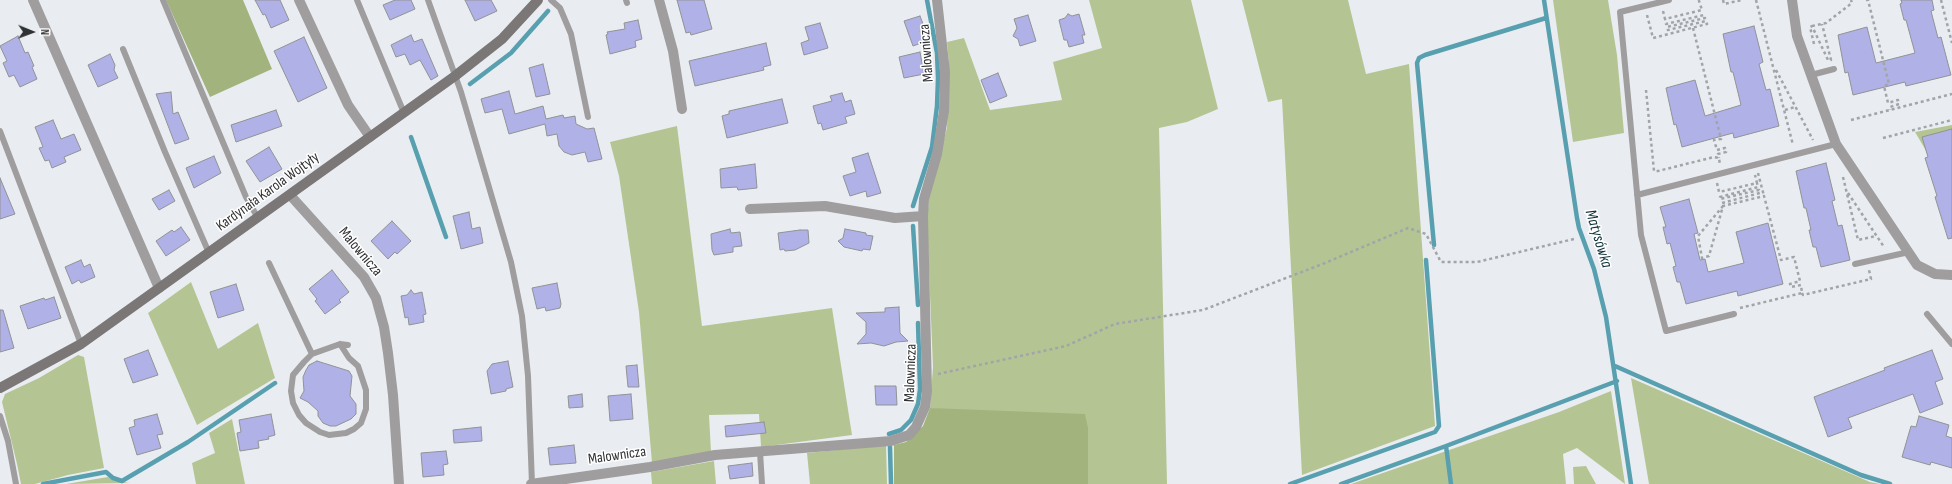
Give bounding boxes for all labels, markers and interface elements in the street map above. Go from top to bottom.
north arrow [12,12,52,52]
street label: Malownicza [916,23,938,83]
text: N [38,29,51,35]
street label: Kardynała Karola Wojtyły [213,149,323,235]
water label: Matysówka [1580,208,1616,270]
street label: Malownicza [334,224,386,280]
street label: Malownicza [901,344,921,402]
street label: Malownicza [587,443,647,469]

